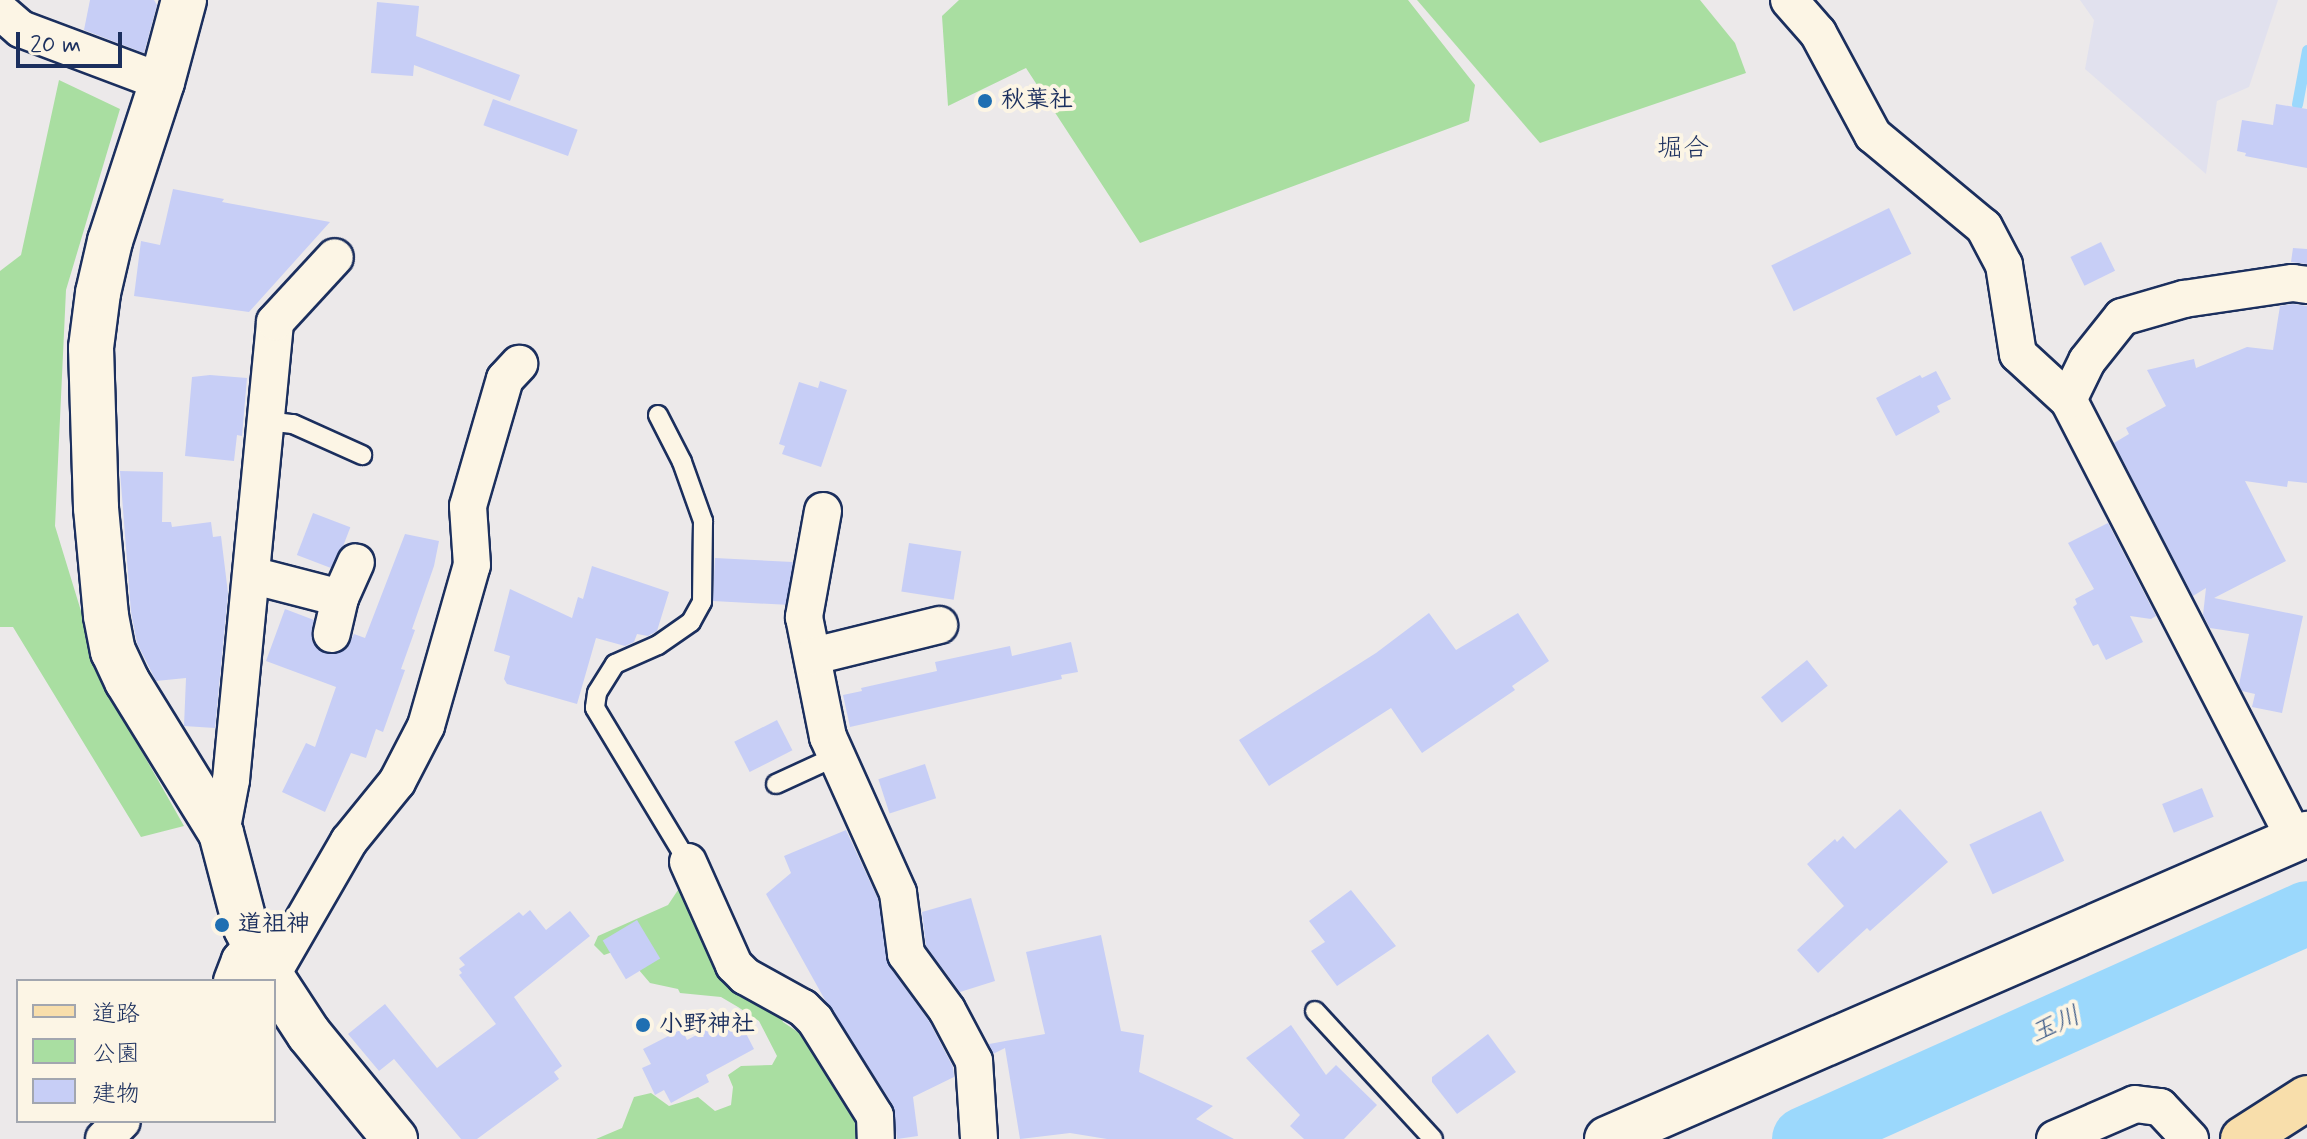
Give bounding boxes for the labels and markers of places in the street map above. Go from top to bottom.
place label: 秋葉社 [1001,87,1073,115]
marker: 秋葉社 [976,92,994,110]
place label: 道祖神 [238,911,310,939]
marker: 道祖神 [213,916,231,934]
place label: 小野神社 [659,1011,755,1039]
marker: 小野神社 [634,1016,652,1034]

